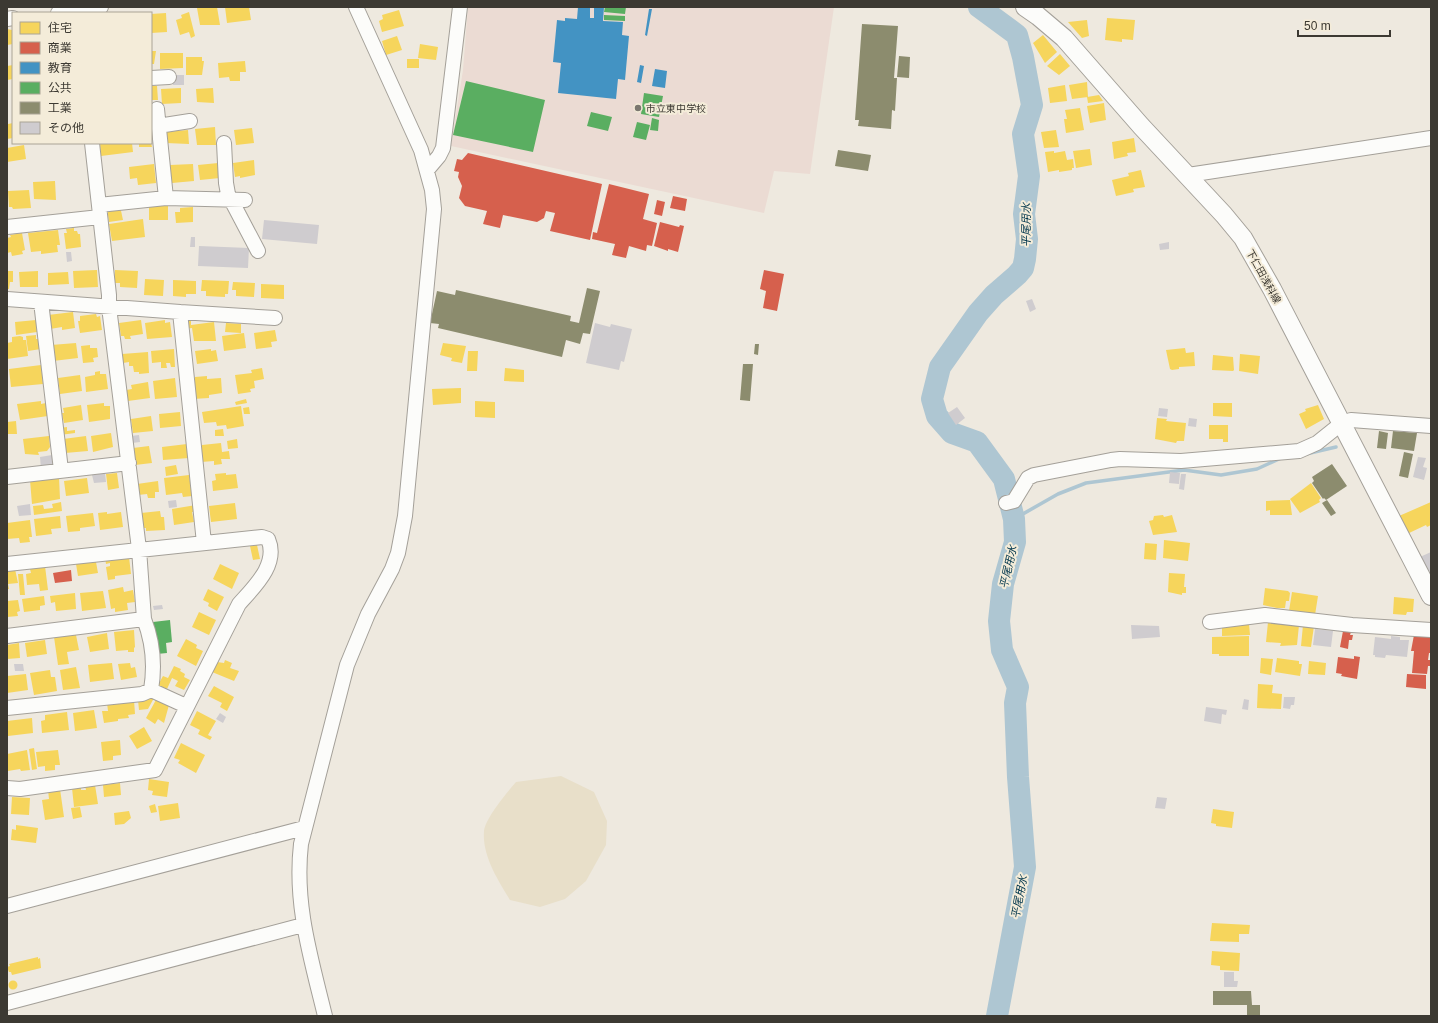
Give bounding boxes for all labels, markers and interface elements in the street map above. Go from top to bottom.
legend [12,12,152,144]
scale bar [1298,12,1390,38]
text: 50 m [1304,19,1331,33]
text: 住宅 [48,21,72,35]
text: 商業 [48,41,72,55]
text: 教育 [48,61,72,75]
text: 公共 [48,81,72,95]
text: 工業 [48,101,72,115]
marker: 市立東中学校 [633,103,643,113]
place label: 市立東中学校 [646,103,706,114]
text: その他 [48,121,84,135]
water label: 平尾用水 [1020,202,1032,247]
street label: 下仁田浅科線 [1244,247,1283,305]
water label: 平尾用水 [997,543,1019,590]
water label: 平尾用水 [1009,873,1029,920]

